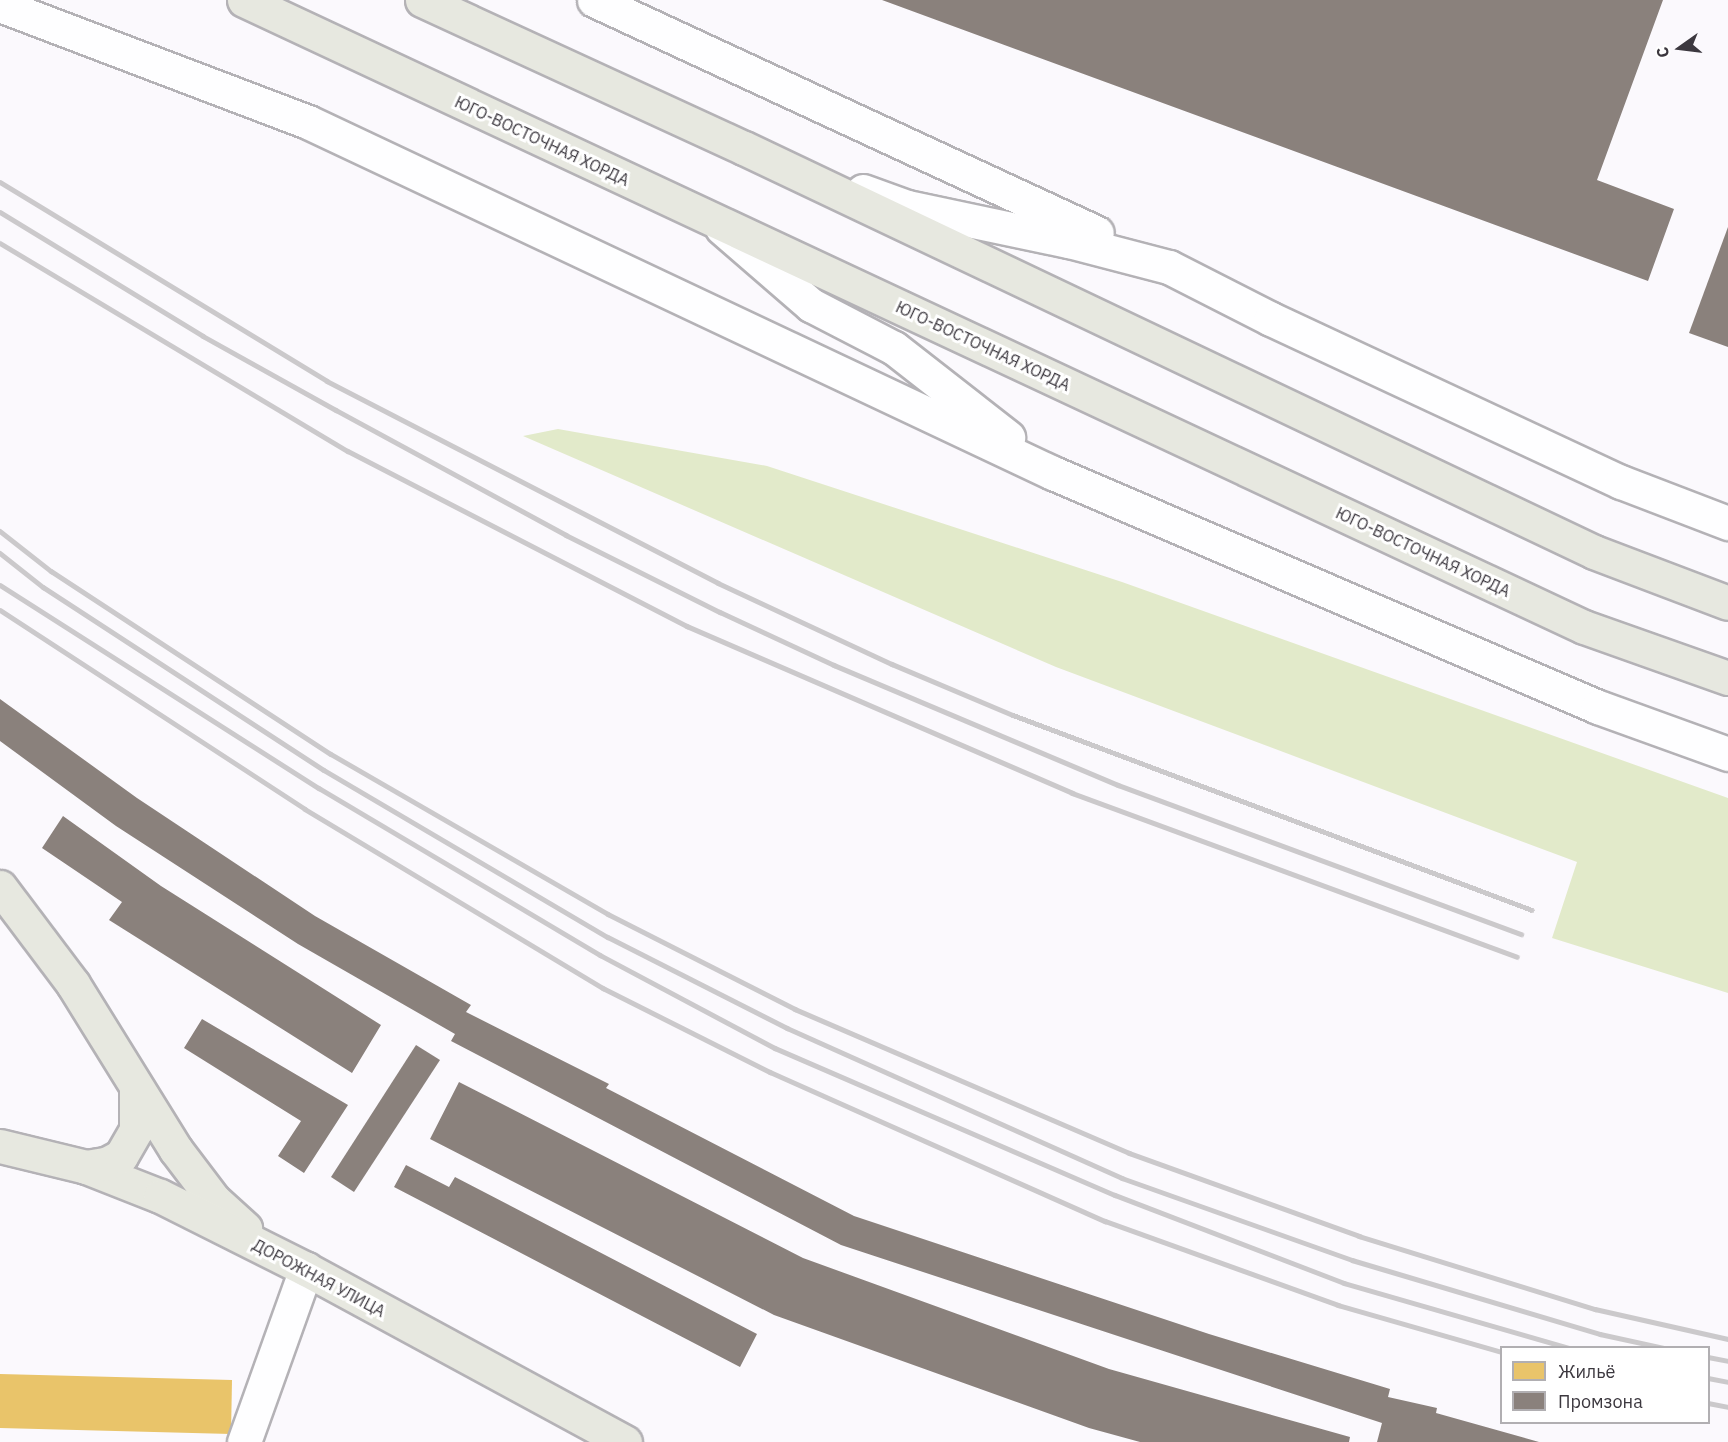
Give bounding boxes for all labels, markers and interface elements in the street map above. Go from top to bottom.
north arrow [1650,18,1710,78]
text: С [1652,45,1674,60]
street label: ЮГО-ВОСТОЧНАЯ ХОРДА [452,92,632,190]
street label: ЮГО-ВОСТОЧНАЯ ХОРДА [893,297,1073,395]
street label: ЮГО-ВОСТОЧНАЯ ХОРДА [1333,503,1513,601]
street label: ДОРОЖНАЯ УЛИЦА [249,1235,389,1321]
legend [1500,1346,1710,1424]
text: Жильё [1558,1360,1615,1383]
text: Промзона [1558,1390,1643,1413]

